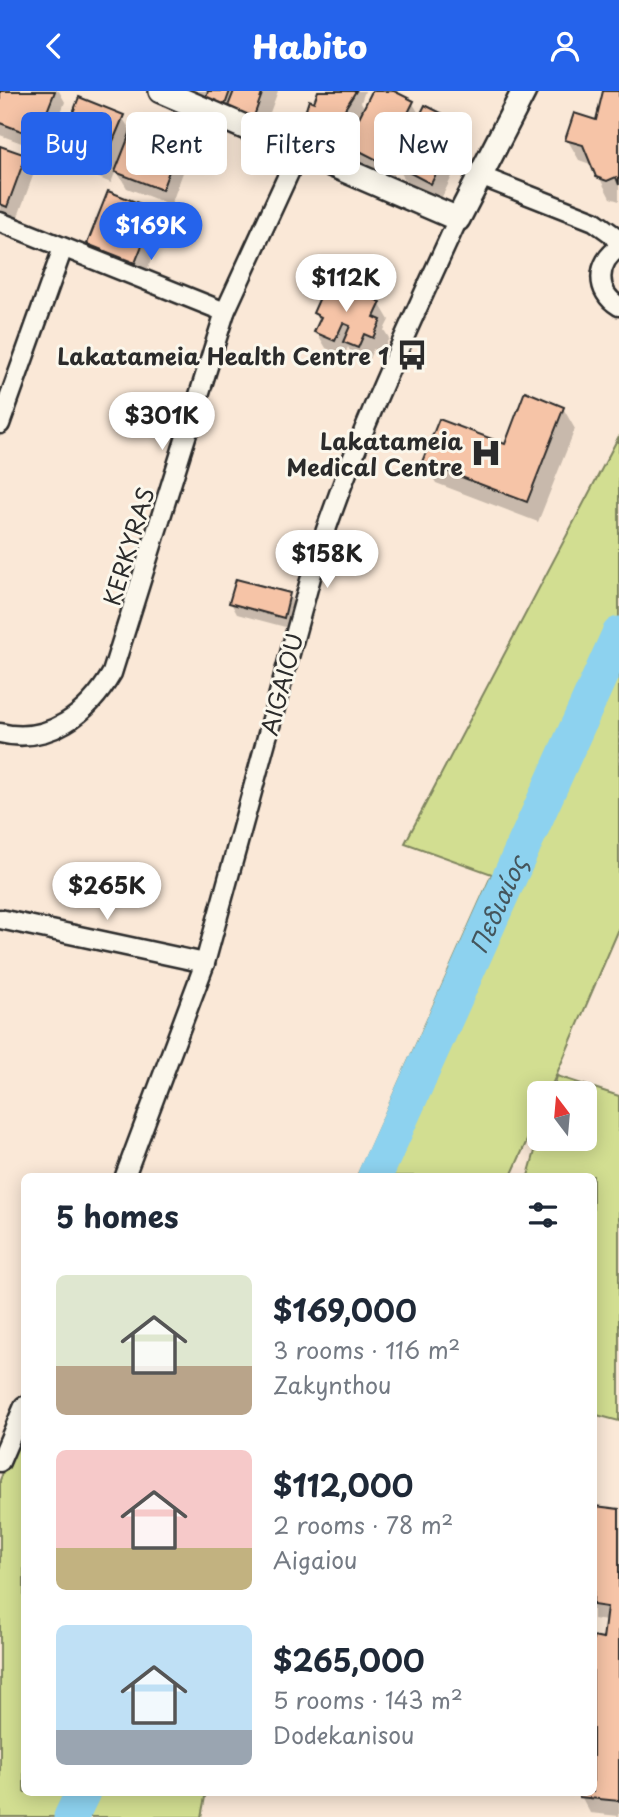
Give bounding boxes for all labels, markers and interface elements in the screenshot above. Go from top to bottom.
text: Habito [252,22,367,70]
icon: back [35,27,73,65]
icon: person [546,27,584,65]
chip: Buy [21,112,112,175]
chip: Rent [126,112,227,175]
chip: Filters [241,112,360,175]
chip: New [374,112,472,175]
pin: $169K [102,202,200,262]
text: $169K [115,207,187,242]
pin: $112K [297,255,395,314]
text: $112K [312,259,380,294]
place label: Lakatameia Health Centre 1 [57,338,389,373]
bus stop icon: Lakatameia Health Centre 1 [395,338,429,372]
pin: $301K [113,393,211,452]
text: $301K [125,397,199,432]
place label: Lakatameia Medical Centre [287,423,464,484]
hospital icon: Lakatameia Medical Centre [469,436,503,470]
street label: KERKYRAS [93,482,163,610]
pin: $158K [278,531,376,590]
text: $158K [291,535,363,570]
street label: AIGAIOU [251,629,311,739]
water label: Πεδιαίος [460,848,536,959]
pin: $265K [58,863,156,922]
text: $265K [68,867,146,902]
north arrow [527,1081,597,1151]
map controls [527,1081,597,1151]
text: 5 homes [56,1193,179,1238]
icon: filters [524,1196,562,1234]
text: $169,000 [273,1287,417,1332]
icon: home [112,1303,196,1387]
text: 3 rooms · 116 m² [273,1332,460,1367]
text: Zakynthou [273,1367,391,1402]
text: $112,000 [273,1462,413,1507]
icon: home [112,1478,196,1562]
text: 2 rooms · 78 m² [273,1507,453,1542]
text: Aigaiou [273,1542,357,1577]
text: $265,000 [273,1637,425,1682]
icon: home [112,1653,196,1737]
text: 5 rooms · 143 m² [273,1682,463,1717]
text: Dodekanisou [273,1717,415,1752]

